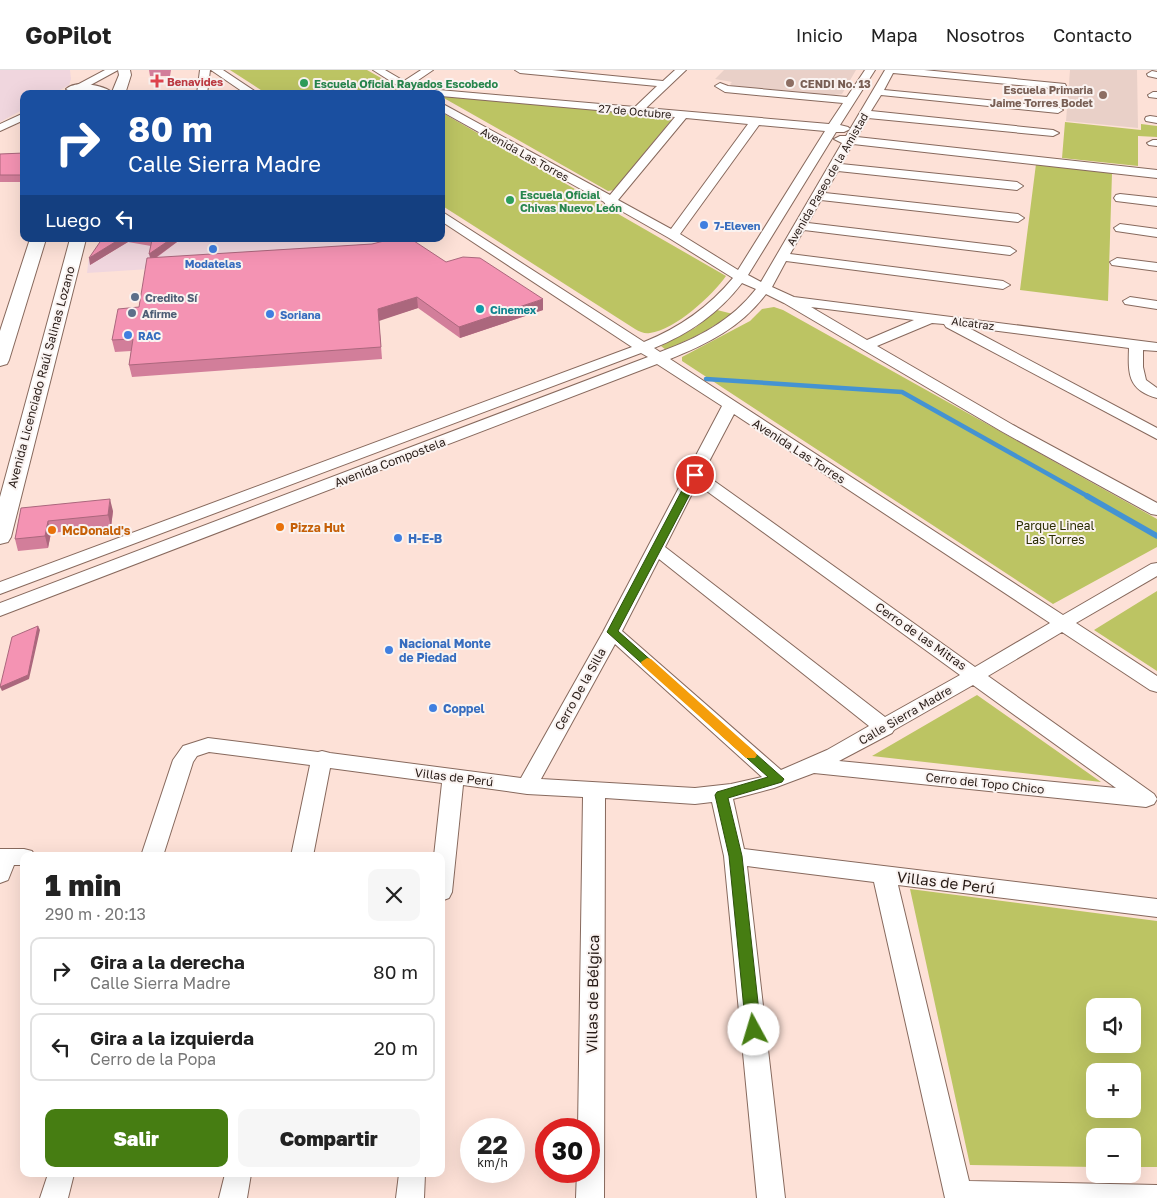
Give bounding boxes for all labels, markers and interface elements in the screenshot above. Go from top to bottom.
text: GoPilot [25,20,112,49]
text: Inicio [796,24,843,46]
text: Mapa [871,24,918,46]
text: Nosotros [946,24,1025,46]
text: Contacto [1053,24,1132,46]
marker: Benavides [151,75,163,87]
place label: Benavides [167,75,223,88]
marker: Escuela Oficial Rayados Escobedo [298,77,310,89]
place label: Escuela Oficial Rayados Escobedo [314,77,498,90]
marker: CENDI No. 13 [784,77,796,89]
place label: CENDI No. 13 [800,77,871,90]
place label: Escuela Primaria Jaime Torres Bodet [990,83,1094,109]
marker: Escuela Primaria Jaime Torres Bodet [1097,89,1109,101]
street label: 27 de Octubre [598,101,672,121]
text: 80 m [128,108,213,150]
icon: right [45,110,110,175]
street label: Avenida Paseo de la Amistad [784,110,870,248]
street label: Avenida Las Torres [479,124,571,184]
text: Calle Sierra Madre [128,150,321,177]
place label: Escuela Oficial Chivas Nuevo León [520,188,622,214]
marker: Escuela Oficial Chivas Nuevo León [504,194,516,206]
icon: left [111,205,139,233]
text: Luego [45,208,101,231]
marker: 7-Eleven [698,219,710,231]
place label: 7-Eleven [714,219,761,232]
marker: Modatelas [207,243,219,255]
place label: Modatelas [185,257,241,270]
street label: Avenida Licenciado Raúl Salinas Lozano [4,264,78,490]
marker: Credito Sí [129,291,141,303]
place label: Credito Sí [145,291,198,304]
marker: Cinemex [474,303,486,315]
place label: Cinemex [490,303,537,316]
marker: Afirme [126,307,138,319]
place label: Afirme [142,307,178,320]
marker: Soriana [264,308,276,320]
place label: Soriana [280,308,321,321]
street label: Alcatraz [951,314,996,332]
marker: RAC [122,329,134,341]
place label: RAC [138,329,161,342]
street label: Avenida Las Torres [750,415,848,487]
street label: Avenida Compostela [332,434,448,490]
pin [674,454,716,496]
icon: arrive [681,461,709,489]
park label: Parque Lineal Las Torres [1016,518,1095,547]
place label: Pizza Hut [290,520,345,535]
marker: Pizza Hut [274,521,286,533]
place label: McDonald's [62,523,131,538]
marker: McDonald's [46,524,58,536]
place label: H-E-B [408,531,443,546]
marker: H-E-B [392,532,404,544]
street label: Cerro de las Mitras [872,599,970,673]
place label: Nacional Monte de Piedad [399,636,491,665]
marker: Nacional Monte de Piedad [383,644,395,656]
street label: Cerro De la Silla [551,645,609,733]
street label: Calle Sierra Madre [856,682,954,748]
place label: Coppel [443,701,485,716]
marker: Coppel [427,702,439,714]
street label: Villas de Perú [414,765,494,789]
street label: Cerro del Topo Chico [925,769,1045,797]
text: 1 min [45,867,121,903]
street label: Villas de Perú [896,867,996,897]
button: close [368,869,420,921]
text: 290 m · 20:13 [45,904,146,924]
street label: Villas de Bélgica [582,934,602,1054]
text: Gira a la derecha [90,950,245,973]
icon: right [47,957,75,985]
text: 80 m [373,960,418,983]
text: Calle Sierra Madre [90,973,230,993]
map controls [1086,998,1141,1183]
button: sound [1086,998,1141,1053]
position arrow [727,1003,779,1055]
text: Gira a la izquierda [90,1026,254,1049]
icon: left [47,1033,75,1061]
text: 20 m [374,1036,418,1059]
text: Cerro de la Popa [90,1049,216,1069]
button: + [1086,1063,1141,1118]
button: Salir [45,1109,228,1167]
button: Compartir [238,1109,420,1167]
speed limit sign: 30 [535,1118,600,1183]
button: − [1086,1128,1141,1183]
text: 22 [477,1129,508,1160]
text: km/h [477,1155,508,1170]

